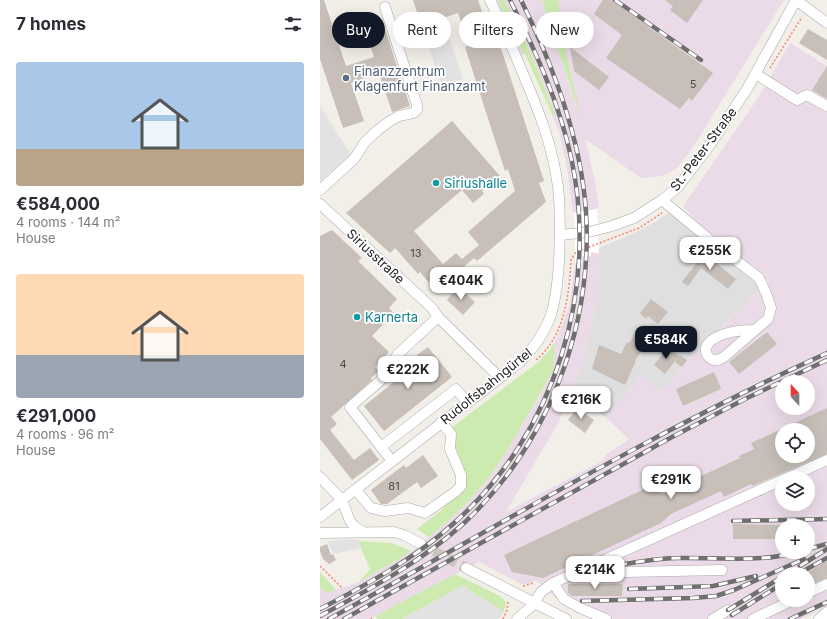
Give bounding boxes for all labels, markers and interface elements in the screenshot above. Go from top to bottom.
chip: Buy [332,12,385,48]
chip: Rent [393,12,451,48]
chip: Filters [459,12,528,48]
chip: New [536,12,594,48]
icon: filters [282,13,304,35]
text: 7 homes [16,14,86,34]
place label: Finanzzentrum Klagenfurt Finanzamt [354,63,486,94]
marker: Finanzzentrum Klagenfurt Finanzamt [341,73,351,83]
house number: 5 [690,77,697,91]
icon: home [124,88,196,160]
street label: St.-Peter-Straße [666,104,740,194]
place label: Siriushalle [444,175,507,191]
marker: Siriushalle [431,178,441,188]
text: €584,000 [16,194,100,214]
text: 4 rooms · 144 m² [16,214,121,230]
street label: Siriusstraße [344,225,408,287]
text: House [16,230,56,246]
pin: €255K [682,237,738,271]
text: €255K [688,242,732,258]
house number: 13 [410,246,422,260]
pin: €404K [433,267,489,301]
text: €404K [439,272,483,288]
icon: home [124,300,196,372]
place label: Karnerta [365,309,418,325]
marker: Karnerta [352,312,362,322]
pin: €584K [638,326,694,360]
text: €584K [644,331,688,347]
street label: Rudolfsbahngürtel [437,344,535,428]
pin: €222K [380,356,436,390]
house number: 4 [339,357,347,371]
text: €222K [387,361,429,377]
north arrow [775,375,815,415]
map controls [775,375,815,607]
pin: €216K [553,386,609,420]
text: €216K [561,391,601,407]
text: €291,000 [16,406,96,426]
button: locate [775,423,815,463]
text: 4 rooms · 96 m² [16,426,115,442]
text: House [16,442,56,458]
pin: €291K [643,466,699,500]
text: €291K [651,471,691,487]
button: layers [775,471,815,511]
house number: 81 [388,479,400,493]
button: + [775,519,815,559]
pin: €214K [567,556,623,590]
text: €214K [575,561,615,577]
button: − [775,567,815,607]

